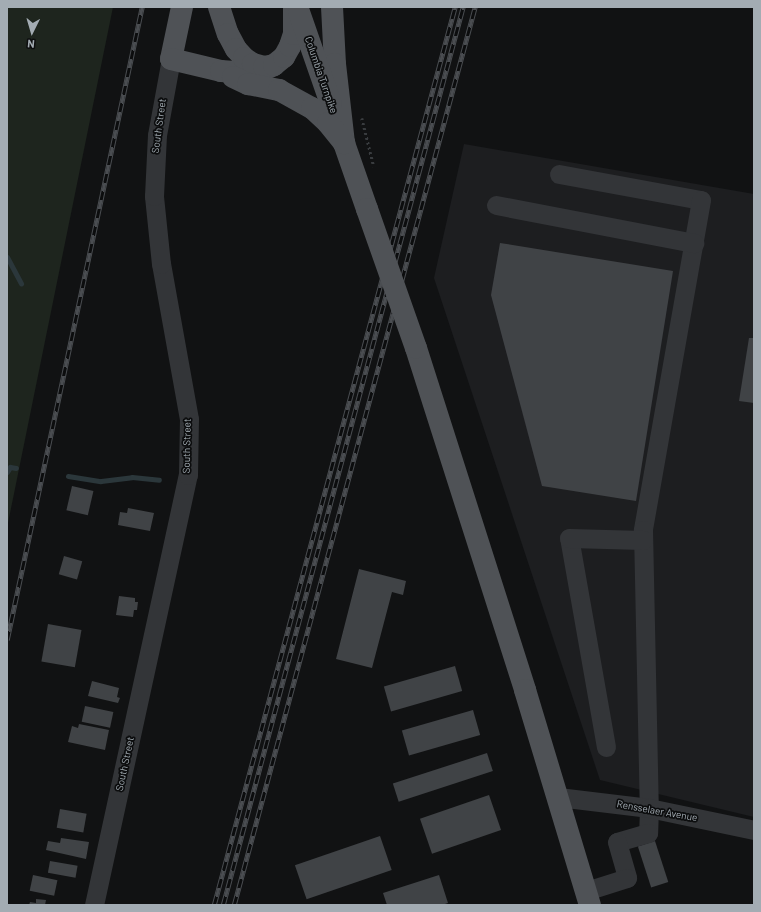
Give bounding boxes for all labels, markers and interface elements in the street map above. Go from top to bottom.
north arrow [12,12,52,52]
street label: Columbia Turnpike [302,35,340,115]
text: N [27,38,35,51]
street label: South Street [149,98,169,154]
street label: South Street [181,418,193,474]
street label: South Street [113,736,137,792]
street label: Rensselaer Avenue [616,798,698,824]

